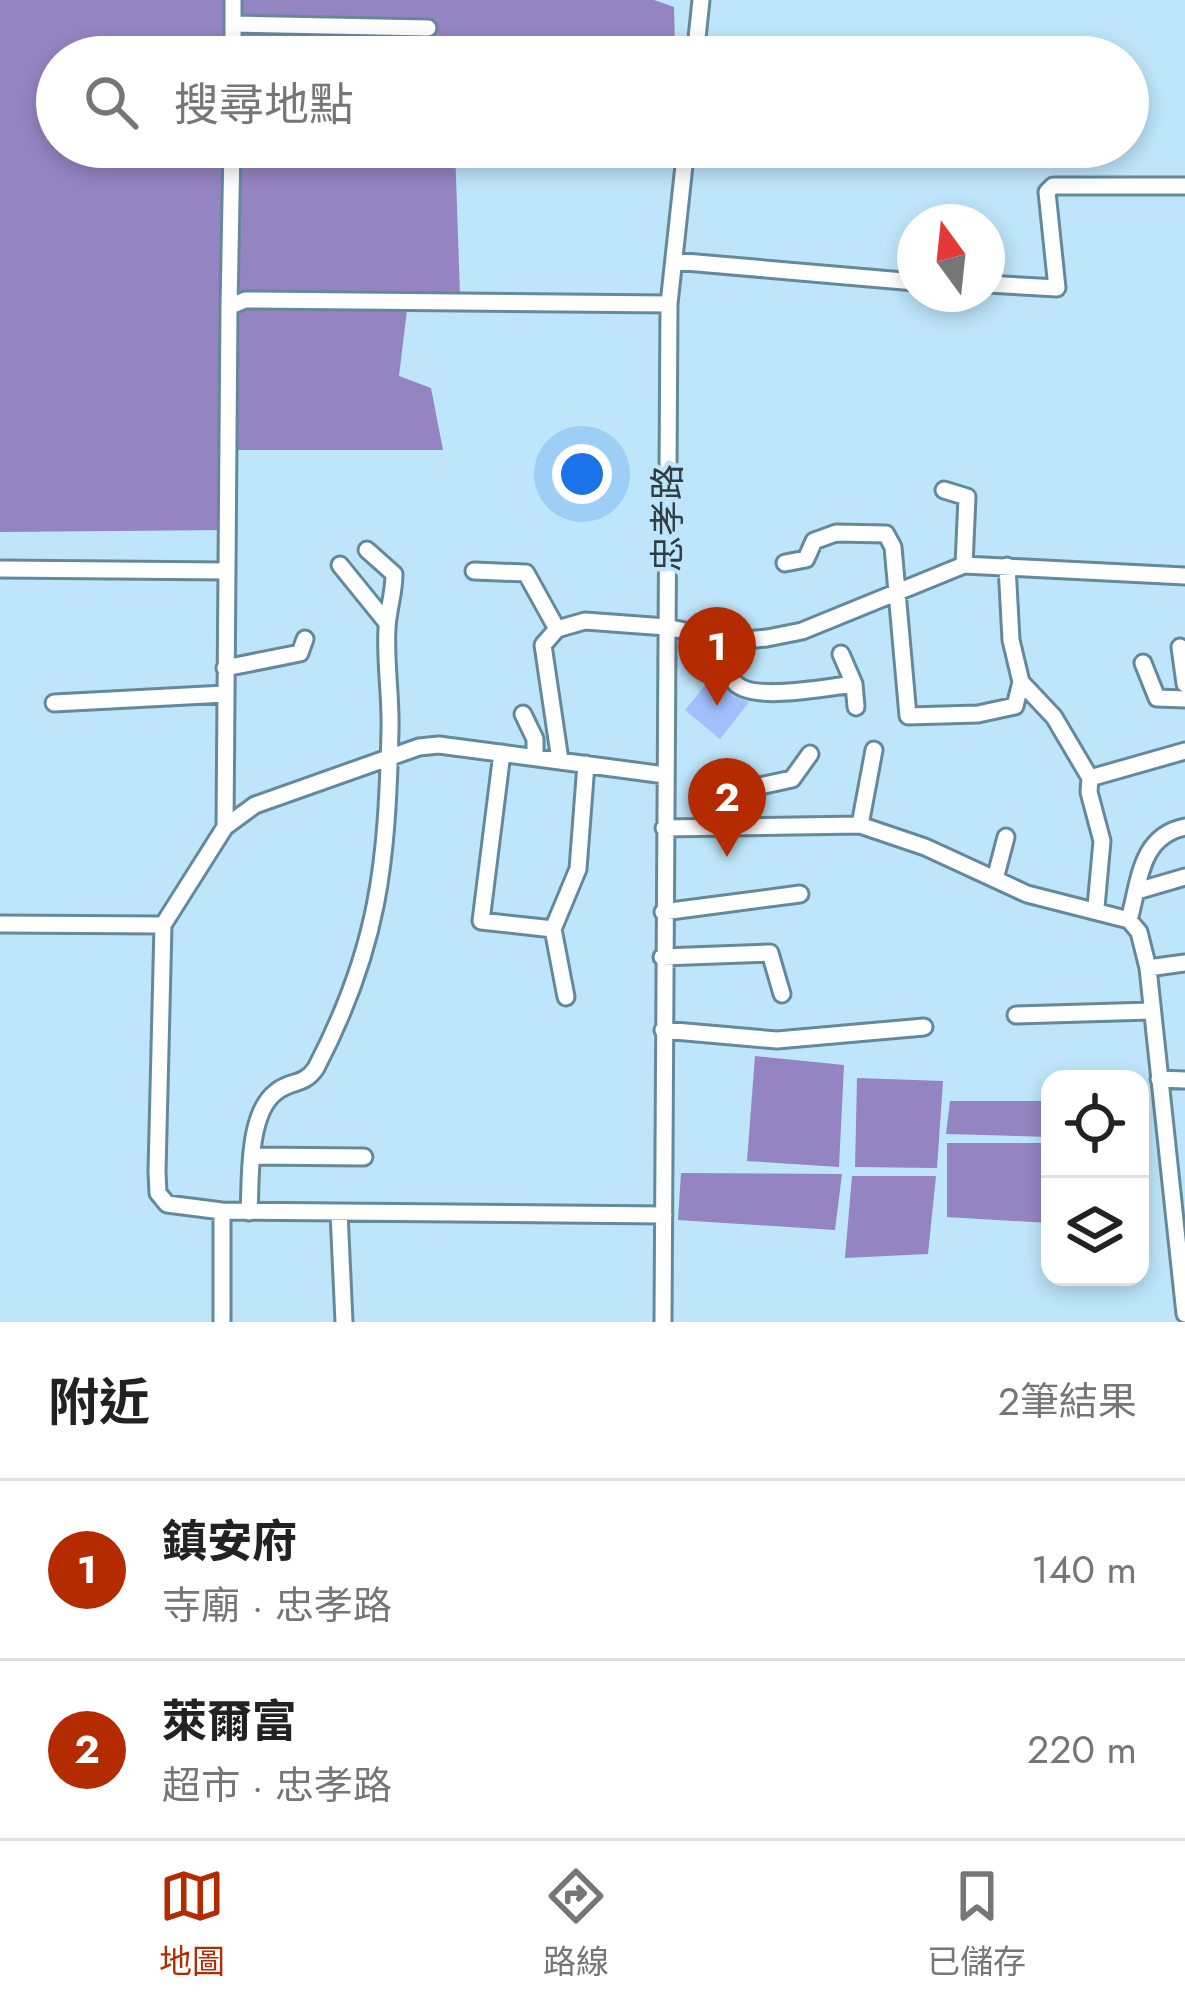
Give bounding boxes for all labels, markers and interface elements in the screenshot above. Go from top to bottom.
search box [36,36,1149,168]
icon: search [78,69,144,135]
text: 搜尋地點 [174,72,354,137]
north arrow [897,204,1005,312]
your location [552,444,612,504]
street label: 忠孝路 [641,464,693,572]
pin: 1 [678,607,756,706]
pin: 2 [688,758,766,857]
map controls [1041,1070,1149,1286]
button: locate [1041,1070,1149,1178]
button: layers [1041,1178,1149,1286]
text: 附近 [48,1365,150,1439]
text: 2筆結果 [998,1373,1137,1430]
text: 鎮安府 [162,1509,297,1574]
text: 1 [77,1541,97,1598]
text: 140 m [1031,1541,1137,1598]
text: 寺廟 · 忠孝路 [162,1577,392,1634]
text: 萊爾富 [162,1689,297,1754]
text: 2 [74,1721,100,1778]
text: 220 m [1027,1721,1137,1778]
text: 超市 · 忠孝路 [162,1757,392,1814]
tab: 地圖 [159,1863,225,1985]
tab: 路線 [543,1863,609,1985]
tab: 已儲存 [927,1863,1026,1985]

